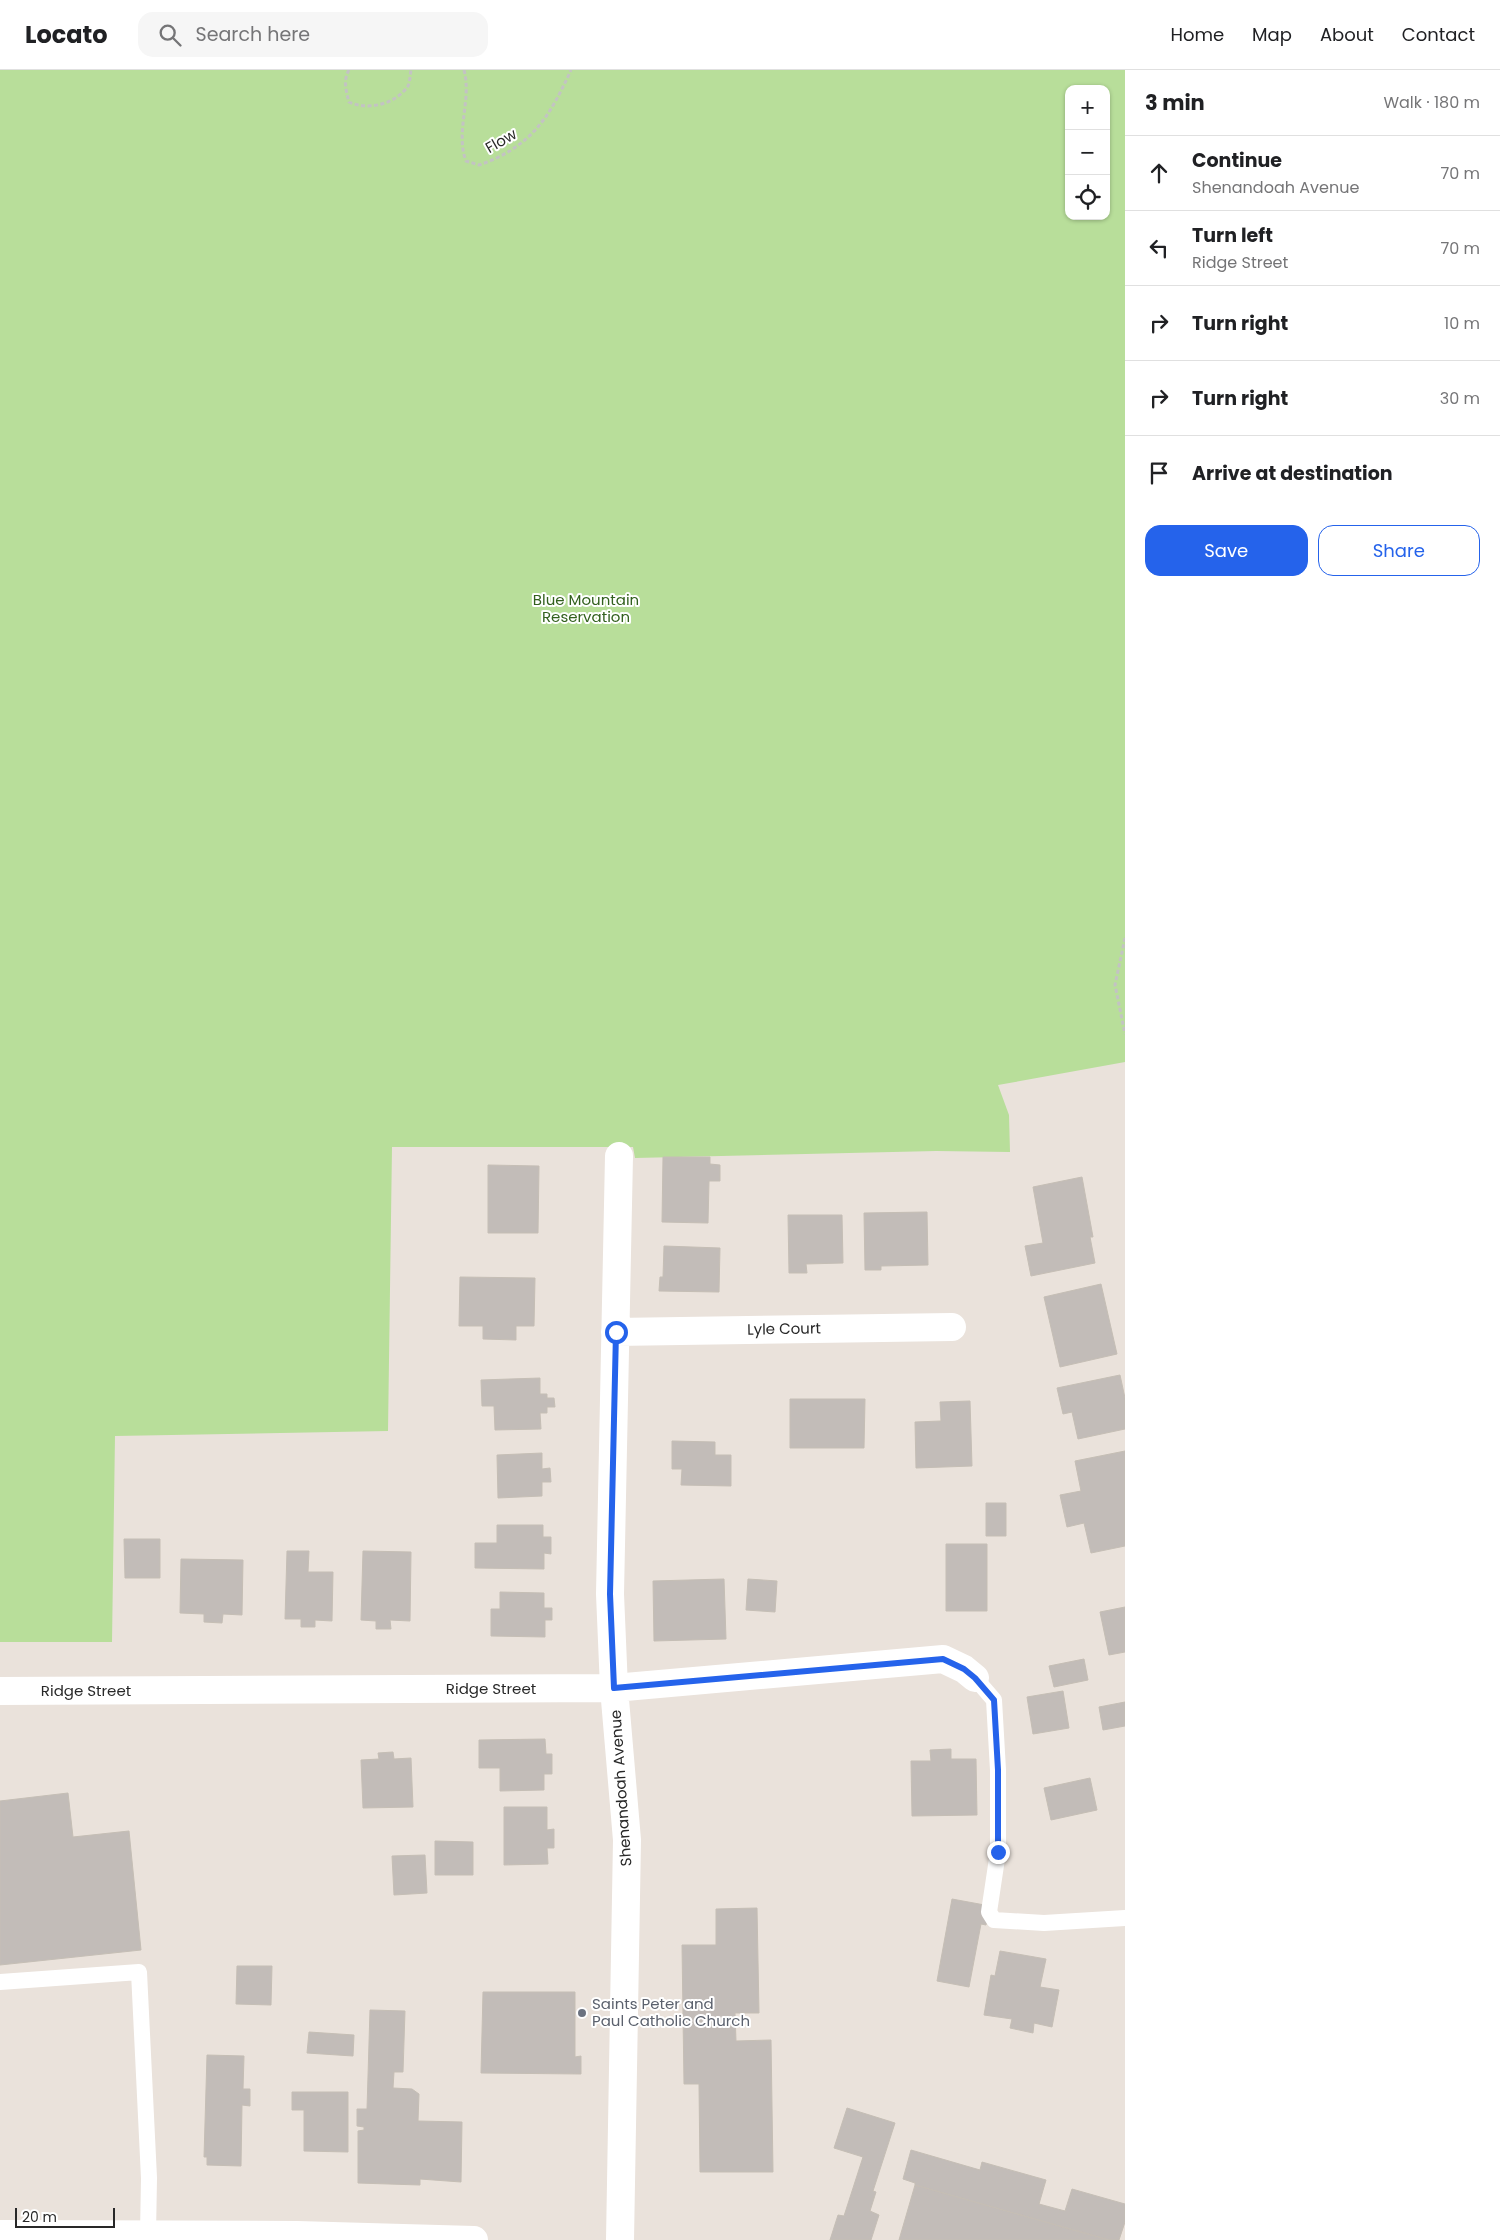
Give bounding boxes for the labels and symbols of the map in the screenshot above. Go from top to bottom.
street label: Flow [481,123,521,158]
park label: Blue Mountain Reservation [533,589,639,627]
street label: Lyle Court [747,1317,821,1340]
route start [605,1321,628,1344]
street label: Ridge Street [446,1678,536,1699]
street label: Ridge Street [41,1680,131,1701]
street label: Shenandoah Avenue [605,1709,636,1867]
route end [987,1841,1010,1864]
place label: Saints Peter and Paul Catholic Church [592,1993,750,2031]
marker: Saints Peter and Paul Catholic Church [576,2007,588,2019]
scale bar [15,2205,115,2228]

